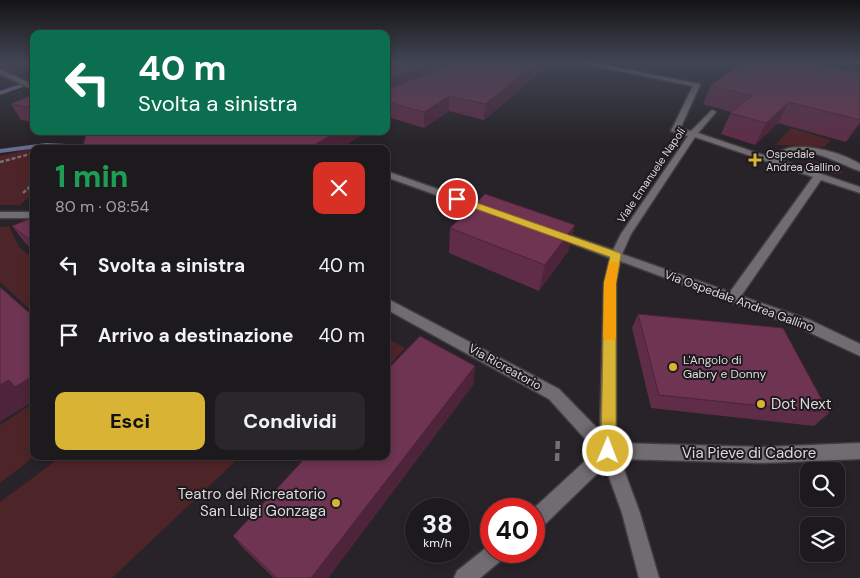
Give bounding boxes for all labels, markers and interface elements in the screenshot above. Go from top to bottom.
text: 40 m [138,45,227,91]
icon: left [55,50,120,115]
text: Svolta a sinistra [138,89,298,118]
street label: Viale Emanuele Napoli [614,125,688,225]
place label: Ospedale Andrea Gallino [766,147,840,174]
marker: Ospedale Andrea Gallino [748,153,762,167]
text: 1 min [55,157,128,196]
button: close [313,162,365,214]
pin [436,178,478,220]
icon: arrive [443,185,471,213]
text: 80 m · 08:54 [55,196,149,217]
icon: left [55,251,83,279]
text: Svolta a sinistra [98,253,245,278]
text: 40 m [318,253,365,278]
street label: Via Ospedale Andrea Gallino [662,266,816,336]
icon: arrive [55,321,83,349]
text: Arrivo a destinazione [98,323,293,348]
text: 40 m [318,323,365,348]
street label: Via Ricreatorio [466,340,544,394]
place label: L'Angolo di Gabry e Donny [683,352,766,382]
marker: L'Angolo di Gabry e Donny [667,361,679,373]
button: Esci [55,392,205,450]
button: Condividi [215,392,365,450]
place label: Dot Next [771,394,832,414]
marker: Dot Next [755,398,767,410]
position arrow [581,424,633,476]
street label: Via Pieve di Cadore [682,443,816,463]
map controls [800,462,845,562]
button: search [800,462,845,507]
place label: Teatro del Ricreatorio San Luigi Gonzaga [178,484,326,521]
marker: Teatro del Ricreatorio San Luigi Gonzaga [330,497,342,509]
speed limit sign: 40 [480,498,545,563]
text: 38 [422,508,453,541]
button: layers [800,517,845,562]
text: km/h [423,535,452,551]

